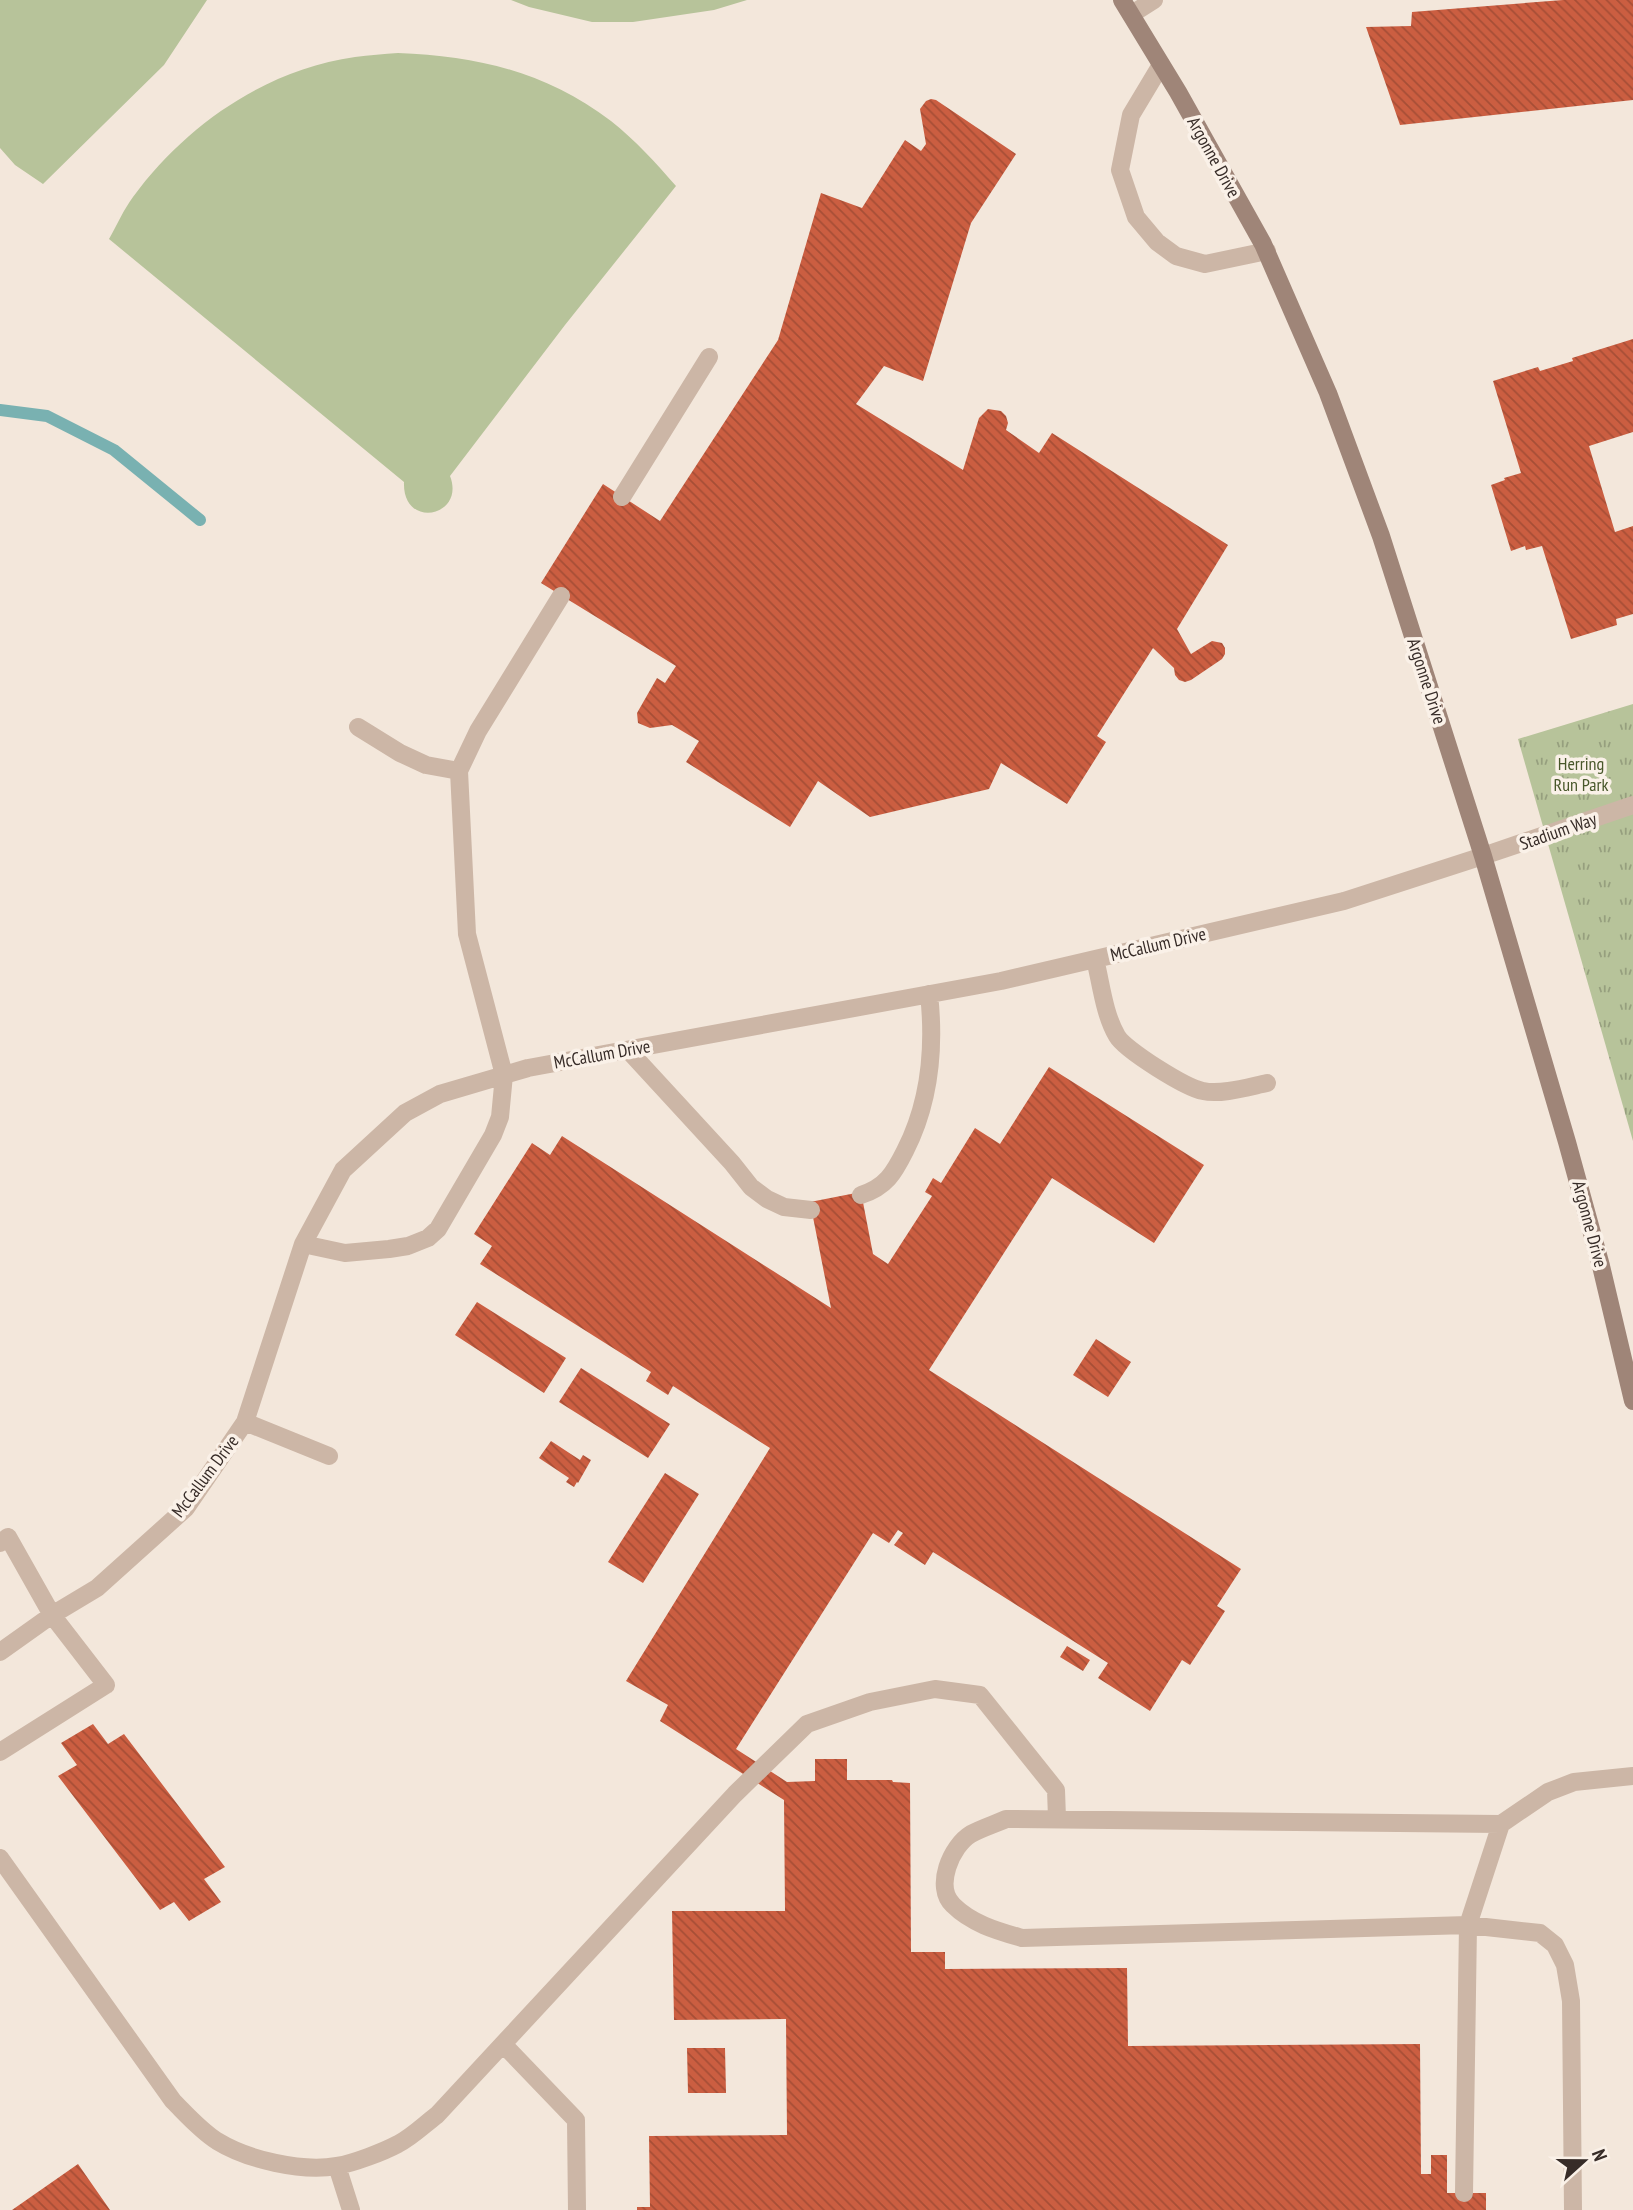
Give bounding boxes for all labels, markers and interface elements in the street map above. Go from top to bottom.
street label: Argonne Drive [1182,113,1246,201]
street label: Argonne Drive [1402,635,1452,727]
park label: Herring Run Park [1554,752,1608,796]
street label: Stadium Way [1516,807,1600,855]
street label: McCallum Drive [1108,922,1208,966]
street label: McCallum Drive [552,1034,652,1074]
street label: Argonne Drive [1567,1178,1613,1270]
street label: McCallum Drive [166,1430,244,1522]
north arrow [1549,2126,1619,2196]
text: N [1587,2146,1613,2164]

